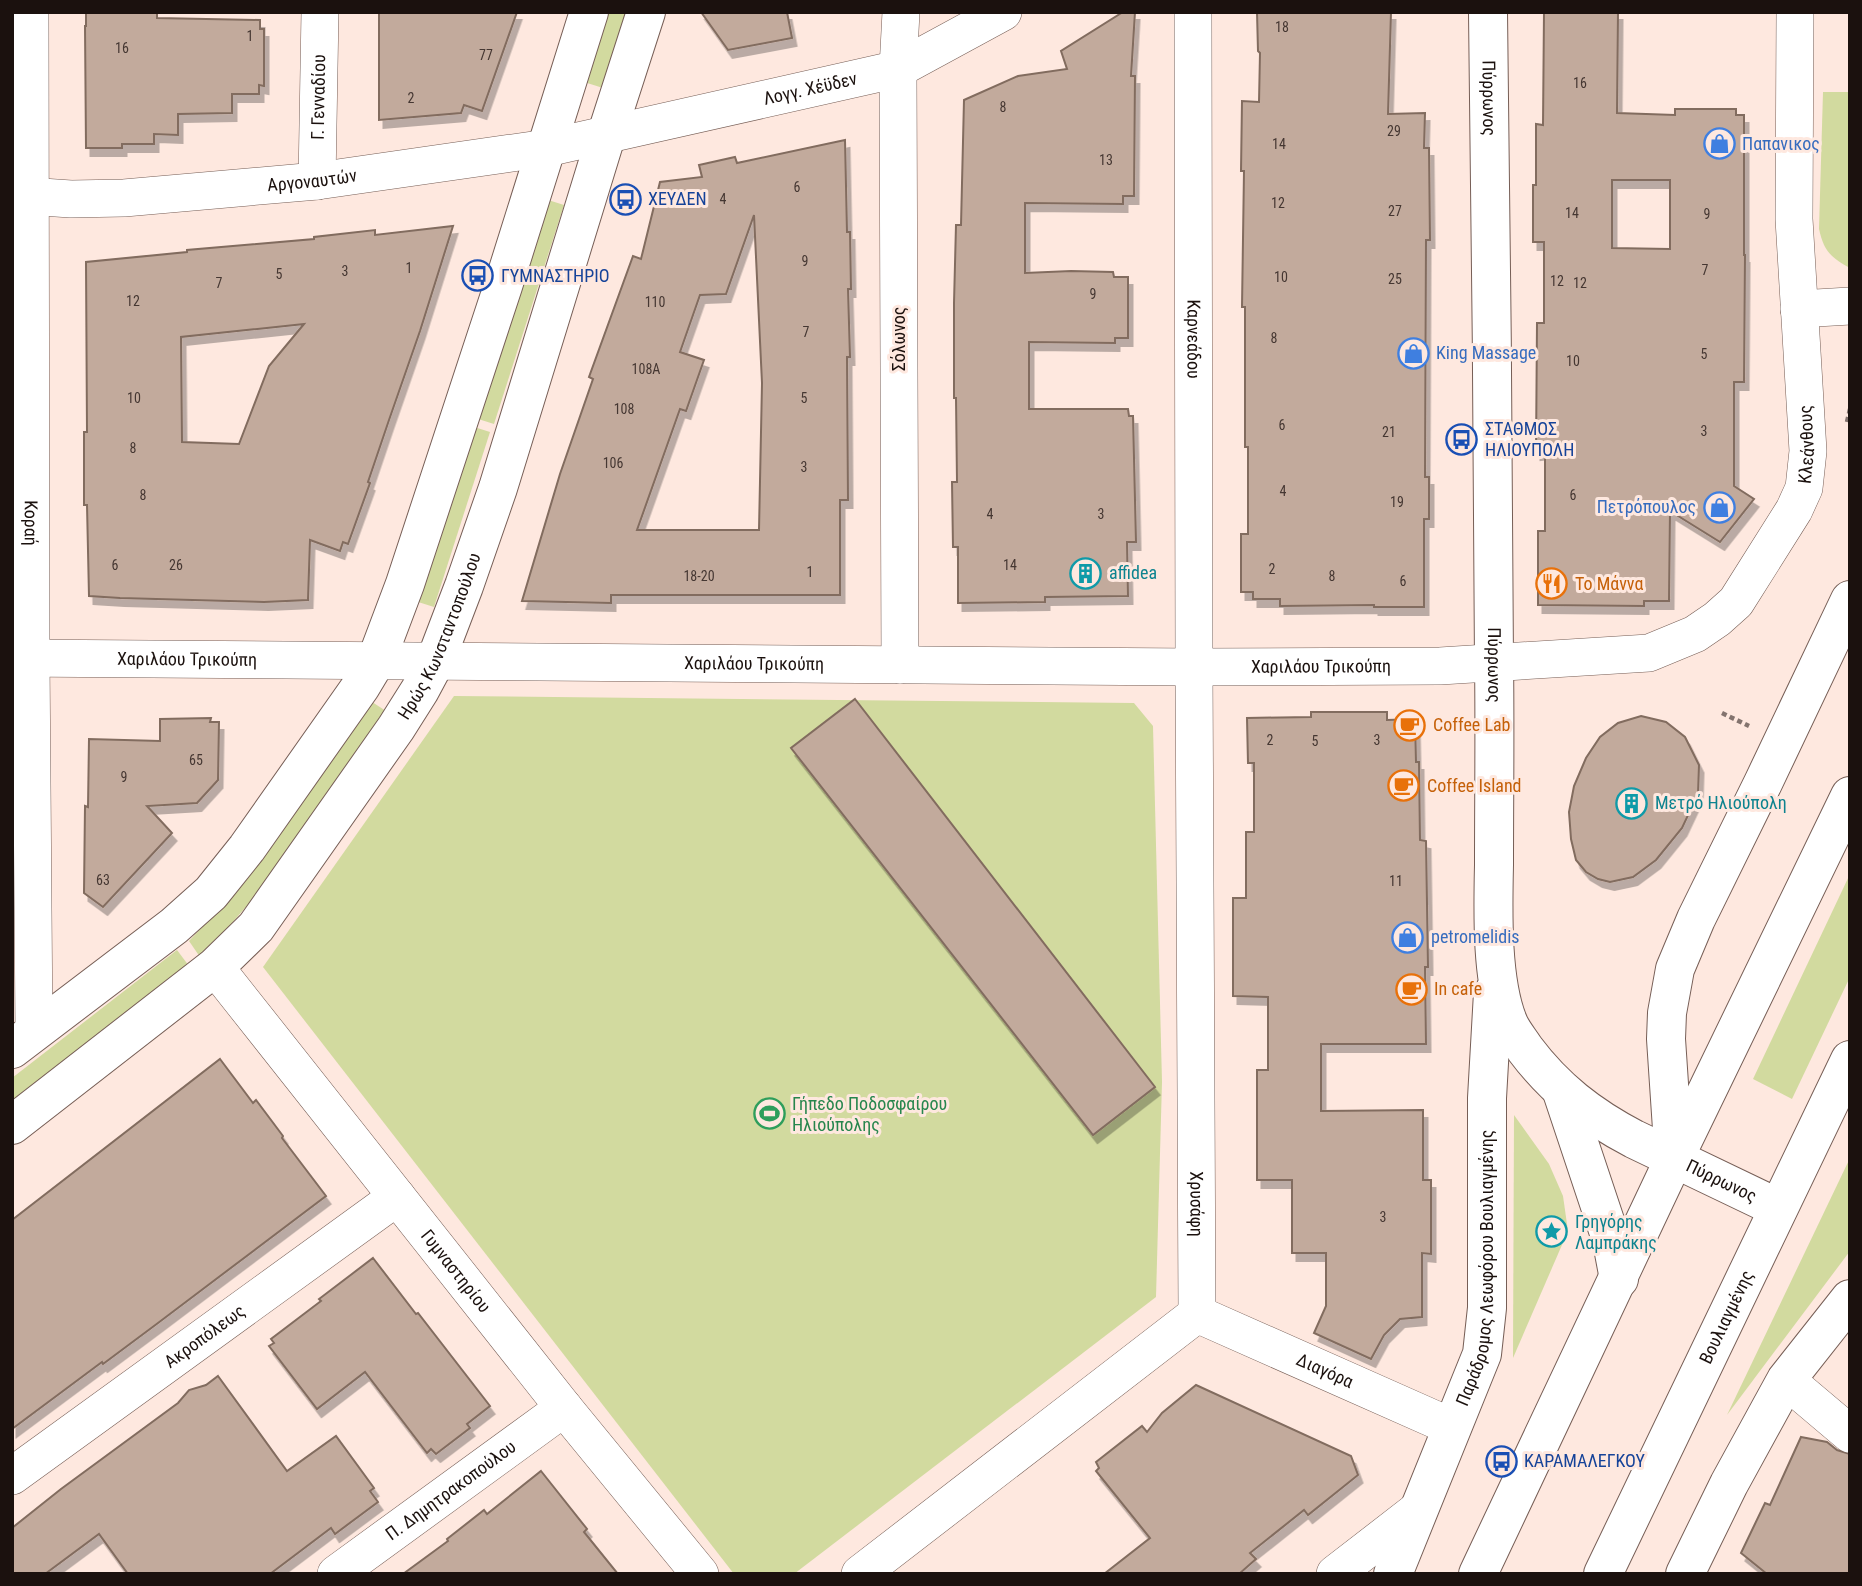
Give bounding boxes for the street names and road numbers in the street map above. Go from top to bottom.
street label: Γ. Γενναδίου [307,54,329,140]
street label: Πύρρωνος [1478,60,1500,136]
street label: Λογγ. Χέϋδεν [761,68,859,109]
street label: Αργοναυτών [266,164,358,195]
street label: Καρνεάδου [1183,299,1205,379]
street label: Σόλωνος [888,307,909,371]
street label: Κλεάνθους [1794,405,1818,485]
street label: Κοραή [21,500,42,546]
street label: Ηρώς Κωνσταντοπούλου [393,550,485,723]
street label: Πύρρωνος [1484,627,1505,703]
street label: Χαριλάου Τρικούπη [117,648,257,670]
street label: Χαριλάου Τρικούπη [684,652,824,674]
street label: Χαριλάου Τρικούπη [1251,655,1391,677]
street label: Παράδρομος Λεωφόρου Βουλιαγμένης [1451,1130,1497,1409]
street label: Πύρρωνος [1683,1155,1760,1206]
street label: Χρυσάφη [1186,1171,1208,1237]
street label: Γυμναστηρίου [417,1225,495,1317]
street label: Βουλιαγμένης [1695,1267,1757,1367]
street label: Ακροπόλεως [160,1300,249,1372]
street label: Διαγόρα [1293,1348,1357,1392]
street label: Π. Δημητρακοπούλου [381,1436,520,1544]

